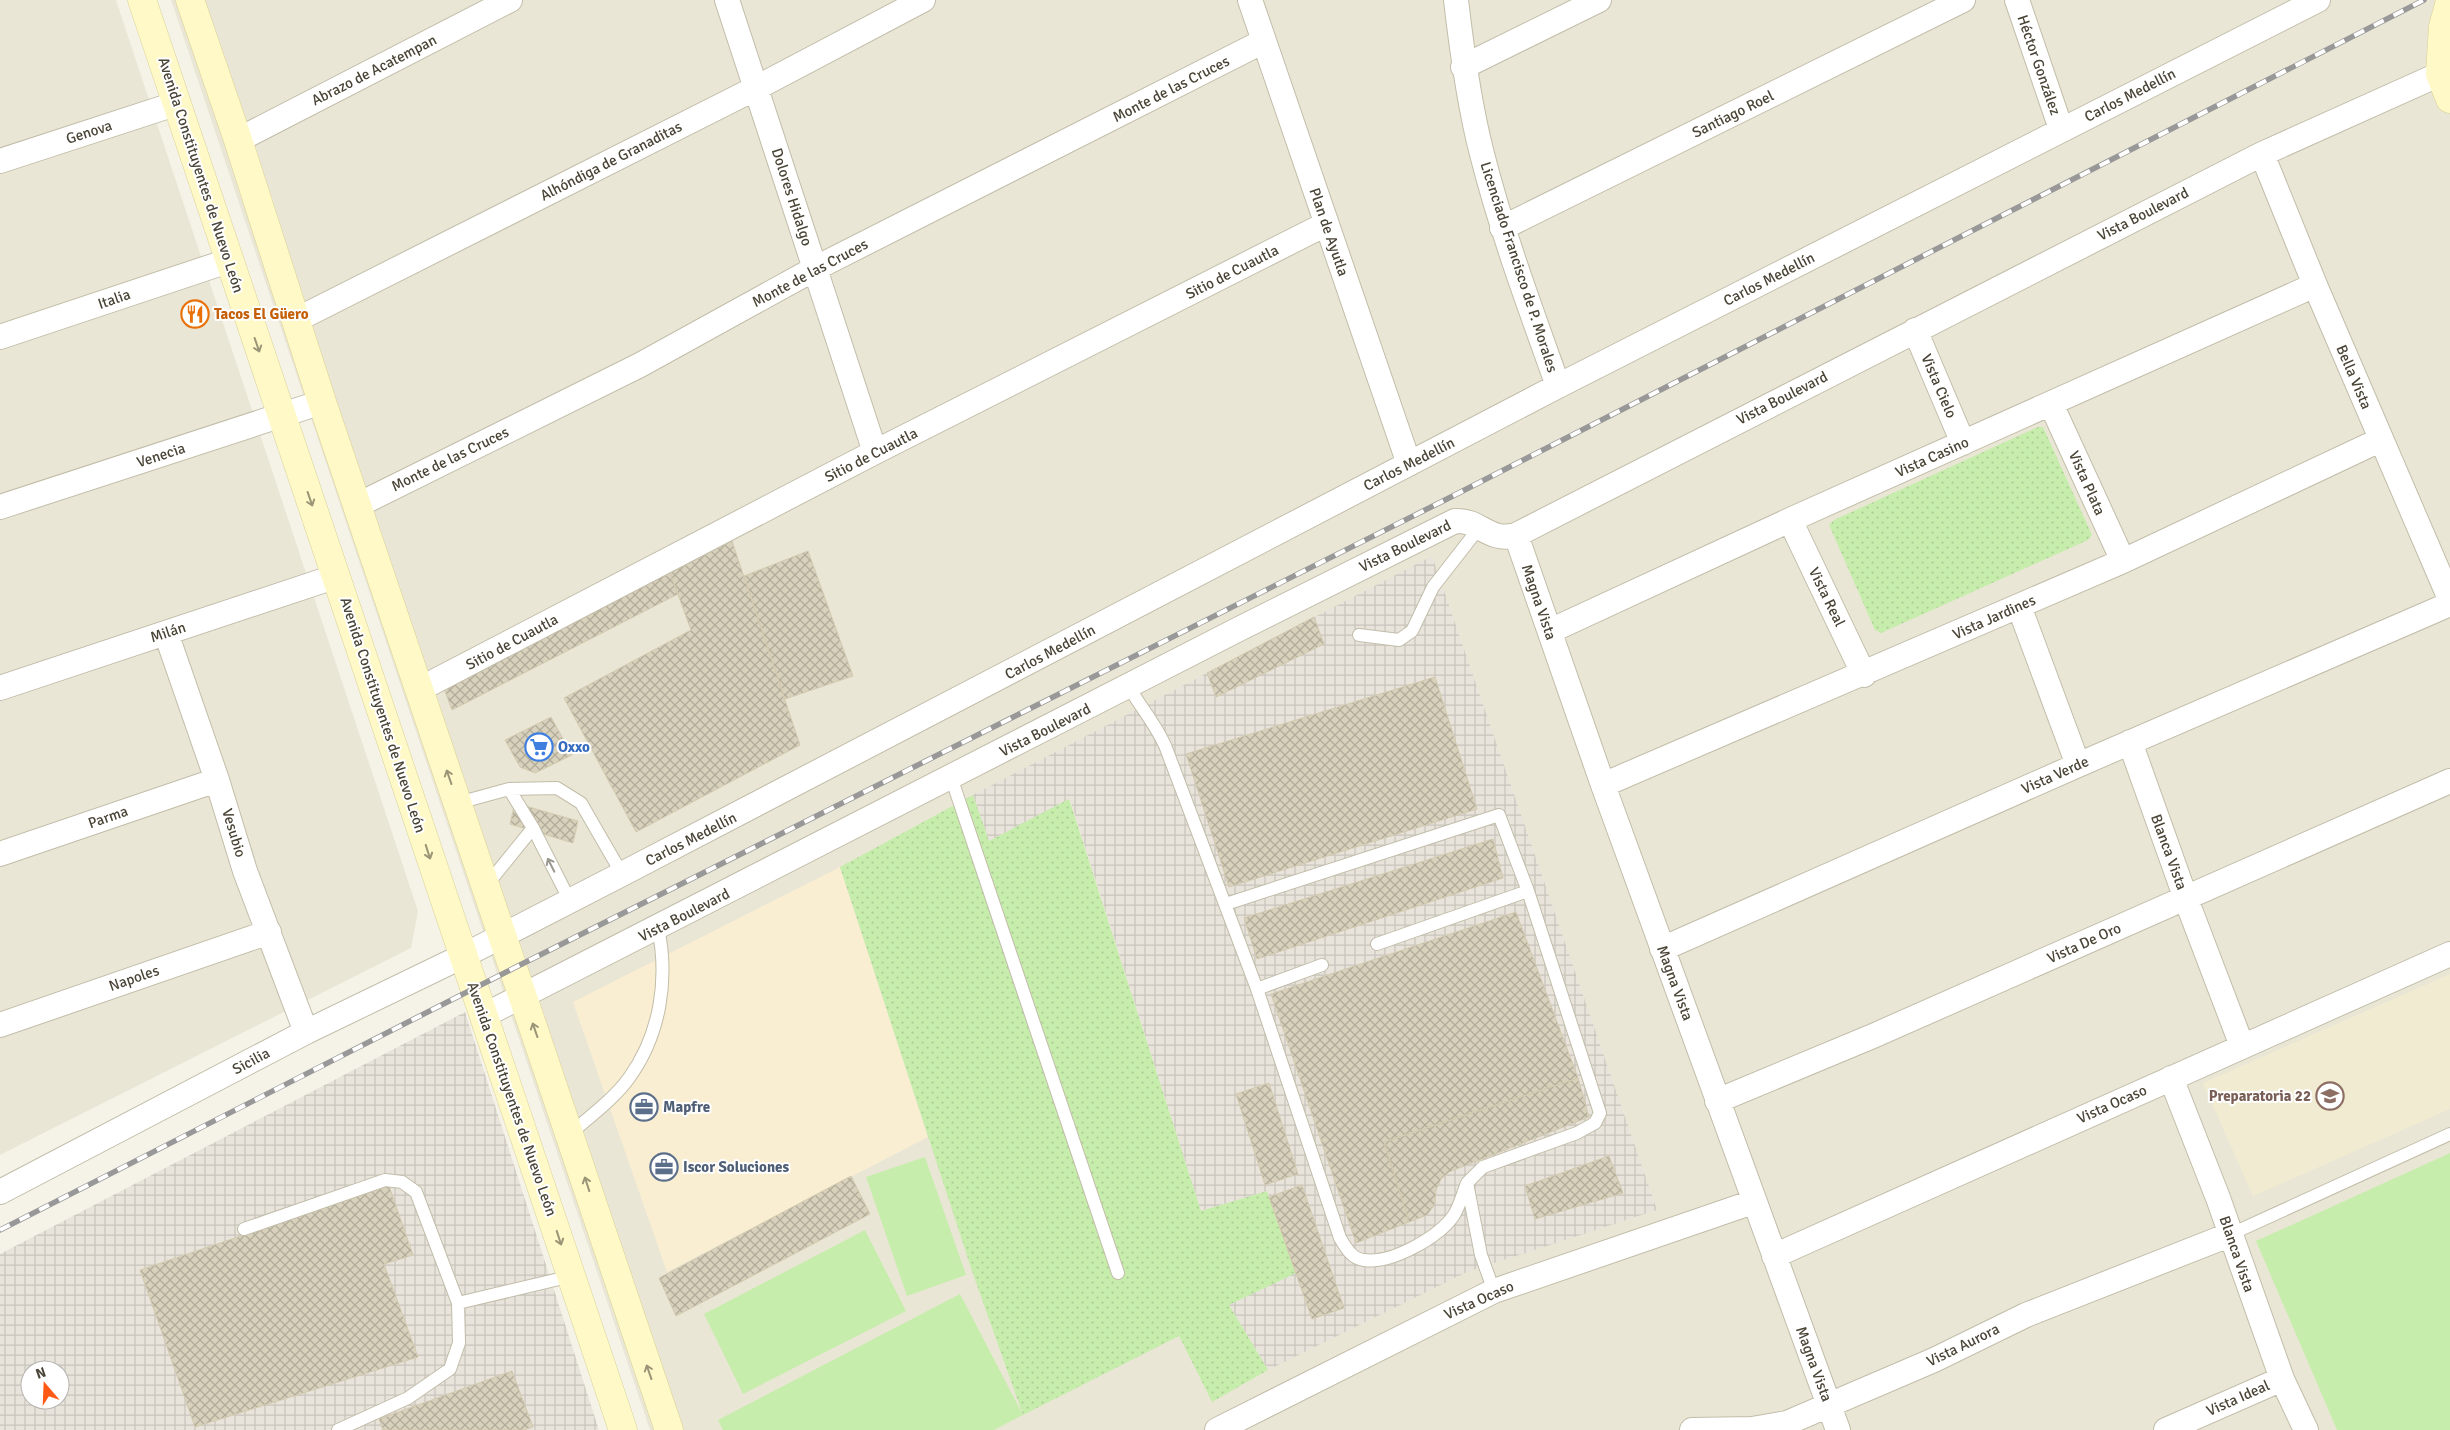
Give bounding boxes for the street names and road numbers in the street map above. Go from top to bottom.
street label: Héctor González [2013,13,2065,118]
street label: Abrazo de Acatempan [308,31,440,109]
street label: Monte de las Cruces [1110,52,1233,126]
street label: Avenida Constituyentes de Nuevo León [154,55,248,295]
street label: Carlos Medellín [2081,64,2179,126]
street label: Santiago Roel [1689,86,1777,142]
street label: Genova [64,116,114,148]
street label: Alhóndiga de Granaditas [537,117,685,205]
street label: Dolores Hidalgo [768,146,816,248]
street label: Licenciado Francisco de P. Morales [1476,159,1562,375]
street label: Vista Boulevard [2094,183,2192,245]
street label: Plan de Ayutla [1305,185,1353,279]
street label: Monte de las Cruces [749,235,871,311]
street label: Sitio de Cuautla [1183,241,1281,303]
street label: Carlos Medellín [1720,248,1818,310]
street label: Italia [95,285,133,313]
street label: Bella Vista [2332,342,2376,412]
street label: Vista Cielo [1917,351,1961,421]
street label: Vista Boulevard [1733,367,1831,429]
street label: Monte de las Cruces [388,423,512,495]
street label: Sitio de Cuautla [822,424,920,486]
street label: Carlos Medellín [1360,433,1458,495]
street label: Vista Casino [1892,433,1972,481]
street label: Venecia [134,439,188,471]
street label: Vista Plata [2065,448,2109,518]
street label: Vista Boulevard [1356,516,1454,576]
street label: Magna Vista [1518,562,1560,642]
street label: Vista Real [1805,564,1849,630]
street label: Vista Jardines [1950,591,2039,643]
street label: Avenida Constituyentes de Nuevo León [336,595,430,835]
street label: Sitio de Cuautla [463,610,561,674]
street label: Milán [148,618,188,646]
street label: Carlos Medellín [1002,621,1098,683]
street label: Vista Boulevard [996,699,1094,761]
street label: Vista Verde [2019,752,2091,798]
street label: Parma [86,802,130,832]
street label: Vesubio [218,806,250,860]
street label: Carlos Medellín [642,808,740,870]
street label: Blanca Vista [2147,812,2191,892]
street label: Vista Boulevard [635,884,733,946]
street label: Vista De Oro [2044,919,2124,967]
street label: Magna Vista [1653,943,1697,1023]
street label: Napoles [107,961,162,995]
street label: Avenida Constituyentes de Nuevo León [463,979,561,1219]
street label: Sicilia [229,1044,273,1078]
street label: Vista Ocaso [2074,1081,2150,1127]
street label: Blanca Vista [2216,1214,2258,1294]
street label: Vista Ocaso [1441,1277,1517,1323]
street label: Vista Aurora [1924,1320,2002,1370]
street label: Magna Vista [1792,1324,1836,1404]
street label: Vista Ideal [2204,1376,2272,1420]

